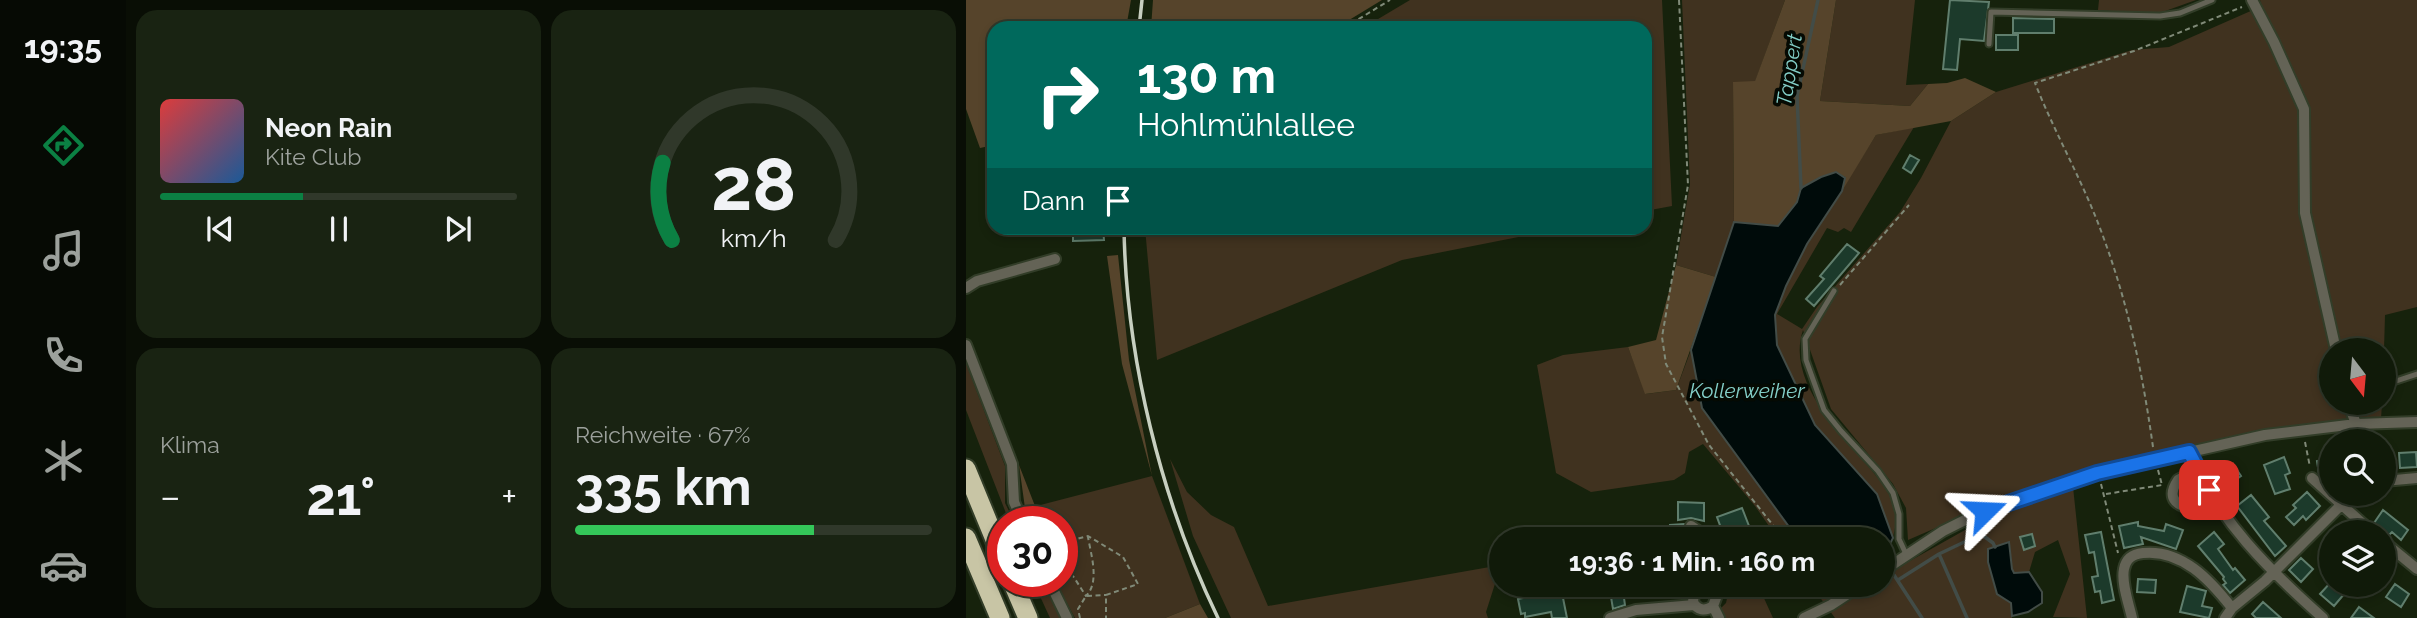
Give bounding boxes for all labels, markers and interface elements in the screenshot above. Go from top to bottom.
text: 19:35 [24,28,102,65]
water label: Tappert [1771,32,1807,108]
text: 130 m [1137,47,1276,104]
icon: right [1022,49,1113,140]
text: Hohlmühlallee [1137,106,1355,143]
text: Neon Rain [265,113,392,143]
icon: directions [39,121,88,170]
text: 28 [711,142,796,227]
text: Kite Club [265,143,362,170]
icon: arrive [1099,182,1137,220]
text: Dann [1022,186,1085,216]
icon: previous [201,210,239,248]
icon: pause [320,210,358,248]
icon: next [439,210,477,248]
text: km/h [721,223,786,253]
icon: music [39,226,88,275]
icon: phone [39,331,88,380]
north arrow [2319,338,2396,415]
map controls [2319,338,2396,597]
water label: Kollerweiher [1689,378,1805,403]
text: Reichweite · 67% [575,421,750,448]
button: search [2319,429,2396,506]
text: Klima [160,431,220,458]
icon: climate [39,436,88,485]
text: 335 km [575,456,752,517]
pin [2179,460,2239,520]
text: 21° [307,466,375,527]
icon: arrive [2190,471,2228,509]
text: − [160,474,180,519]
text: + [501,474,517,519]
position arrow [1948,474,2022,548]
speed limit sign: 30 [987,506,1078,597]
button: layers [2319,520,2396,597]
icon: car [39,541,88,590]
text: 19:36 · 1 Min. · 160 m [1569,547,1815,577]

